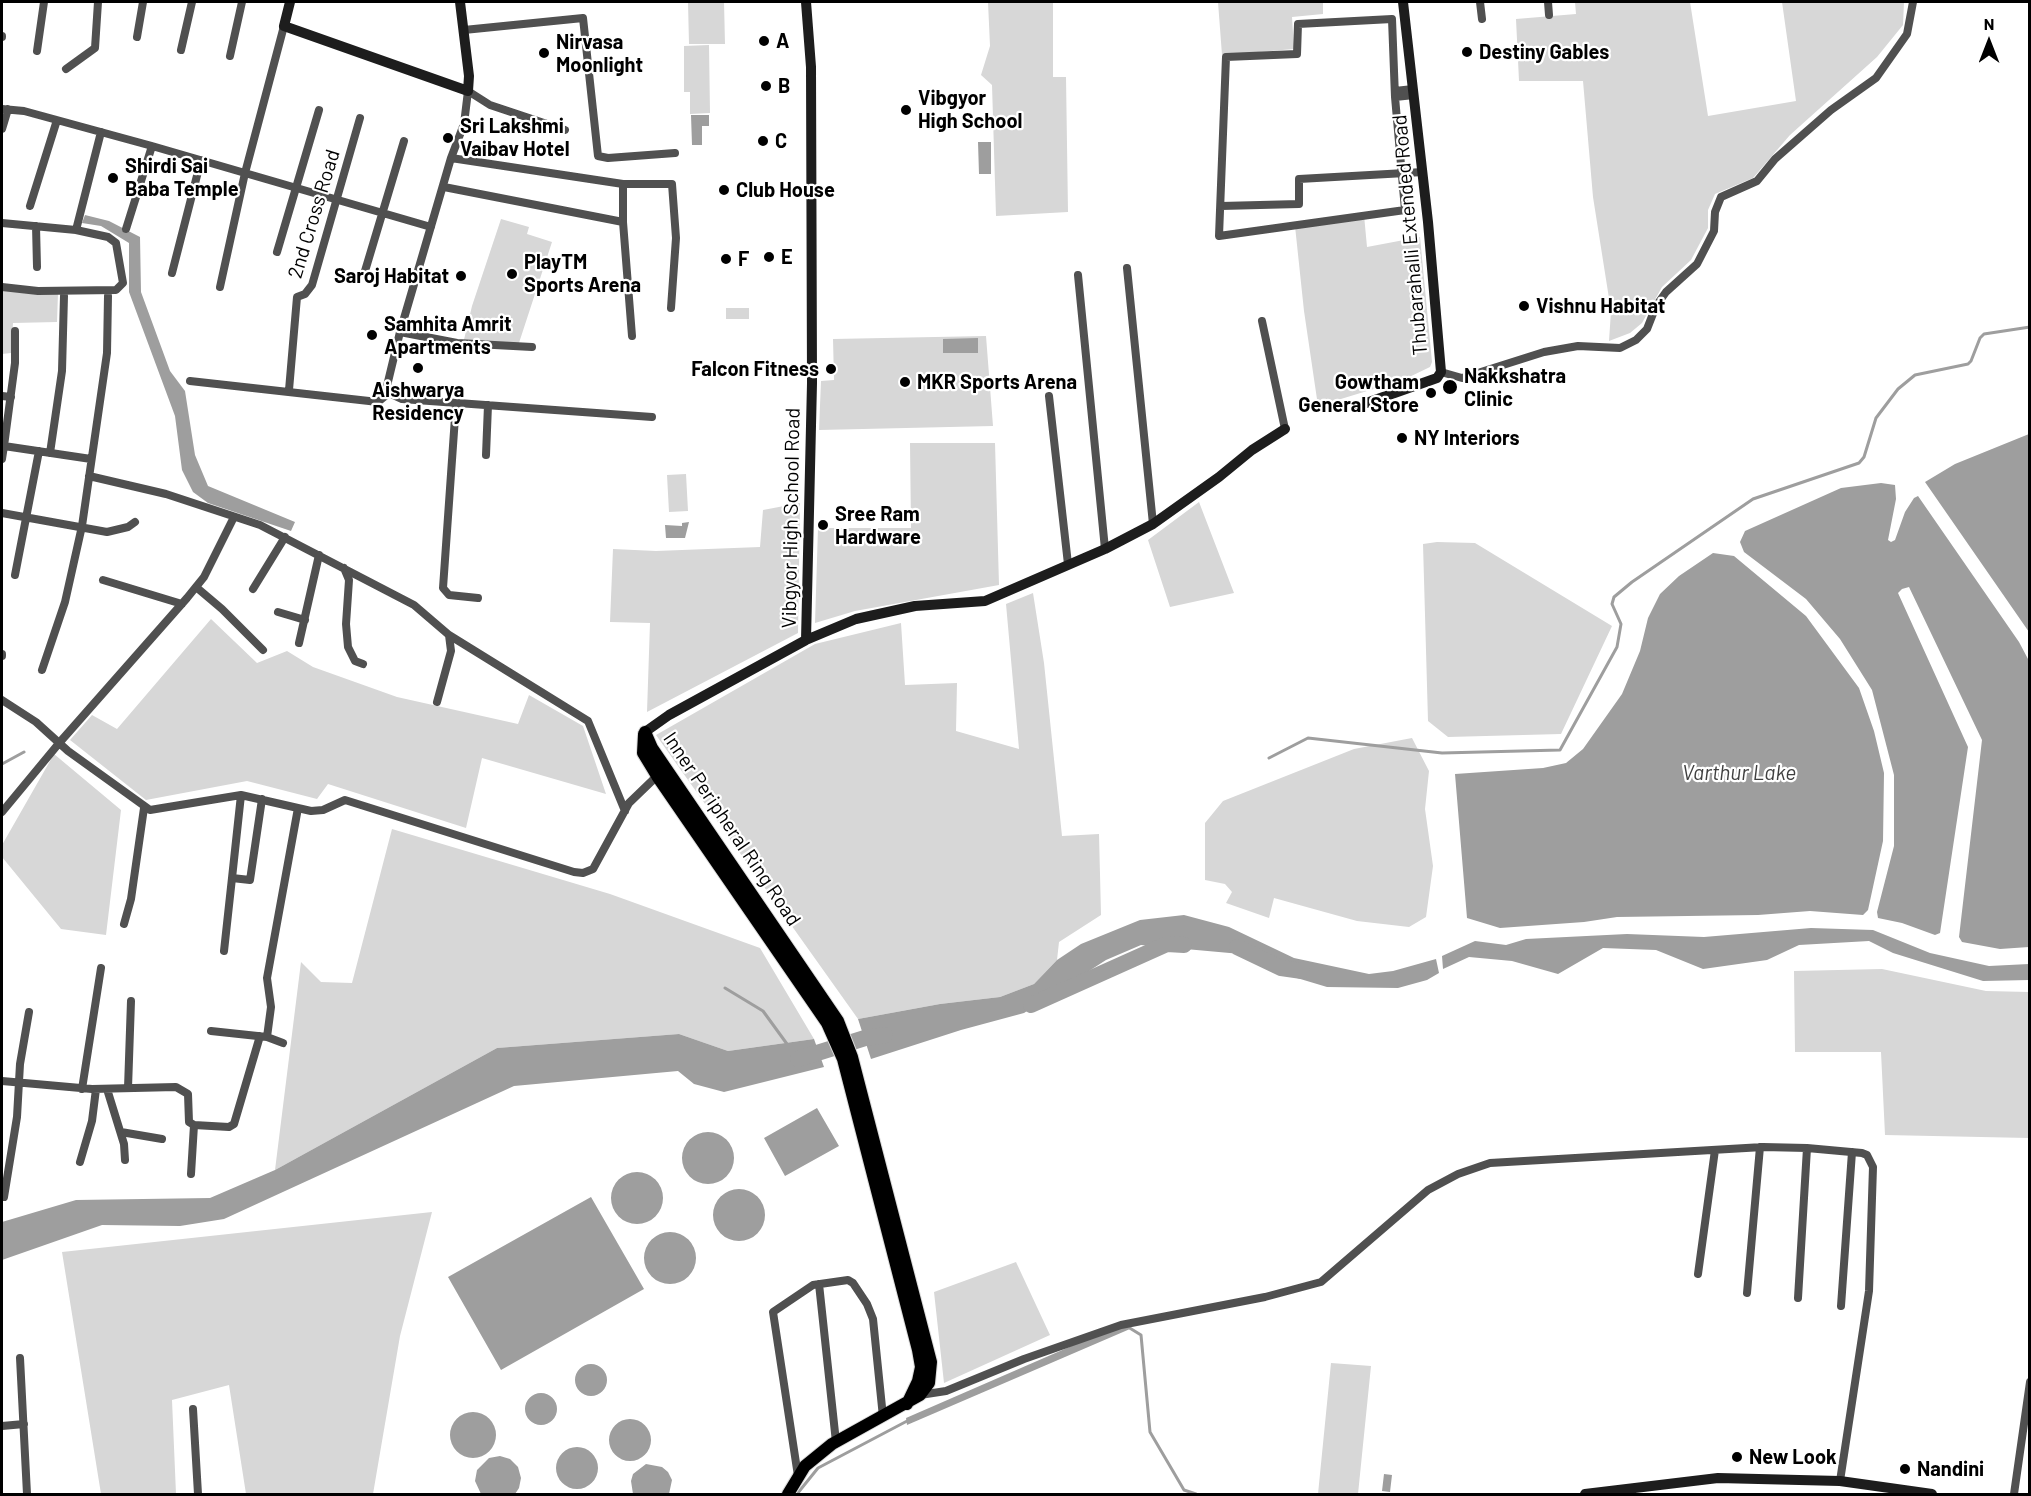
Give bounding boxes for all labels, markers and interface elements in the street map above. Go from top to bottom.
north arrow [1959,12,2019,72]
text: N [1984,14,1994,33]
place label: A [776,29,789,53]
place label: Nirvasa Moonlight [556,30,643,77]
marker: A [757,34,771,48]
place label: Destiny Gables [1479,40,1609,64]
marker: Destiny Gables [1460,45,1474,59]
marker: Nirvasa Moonlight [537,46,551,60]
place label: B [778,74,790,98]
marker: B [759,79,773,93]
place label: Vibgyor High School [918,86,1022,133]
marker: Vibgyor High School [899,103,913,117]
place label: Sri Lakshmi Vaibav Hotel [460,114,570,161]
street label: Thubarahalli Extended Road [1388,114,1432,356]
place label: C [775,129,787,153]
marker: Sri Lakshmi Vaibav Hotel [441,131,455,145]
marker: C [756,134,770,148]
street label: 2nd Cross Road [283,147,345,281]
place label: Shirdi Sai Baba Temple [125,154,239,201]
marker: Shirdi Sai Baba Temple [106,171,120,185]
place label: Club House [736,178,835,202]
marker: Club House [717,183,731,197]
place label: E [781,245,793,269]
place label: F [738,247,749,271]
place label: PlayTM Sports Arena [524,250,641,297]
marker: E [762,250,776,264]
marker: F [719,252,733,266]
place label: Saroj Habitat [334,264,449,288]
marker: PlayTM Sports Arena [505,267,519,281]
marker: Saroj Habitat [454,269,468,283]
place label: Vishnu Habitat [1536,294,1665,318]
marker: Vishnu Habitat [1517,299,1531,313]
place label: Samhita Amrit Apartments [384,312,512,359]
marker: Samhita Amrit Apartments [365,328,379,342]
place label: Falcon Fitness [691,357,819,381]
marker: Aishwarya Residency [411,361,425,375]
marker: Falcon Fitness [824,362,838,376]
place label: Nakkshatra Clinic [1464,364,1566,411]
place label: MKR Sports Arena [917,370,1077,394]
place label: Gowtham General Store [1298,370,1419,417]
marker: MKR Sports Arena [898,375,912,389]
place label: Aishwarya Residency [372,378,464,425]
marker: Nakkshatra Clinic [1441,378,1459,396]
marker: Gowtham General Store [1424,386,1438,400]
street label: Vibgyor High School Road [777,408,805,628]
place label: NY Interiors [1414,426,1520,450]
marker: NY Interiors [1395,431,1409,445]
place label: Sree Ram Hardware [835,502,921,549]
marker: Sree Ram Hardware [816,518,830,532]
street label: Inner Peripheral Ring Road [658,728,806,930]
water label: Varthur Lake [1682,760,1796,786]
place label: New Look [1749,1445,1837,1469]
marker: New Look [1730,1450,1744,1464]
place label: Nandini [1917,1457,1984,1481]
marker: Nandini [1898,1462,1912,1476]

